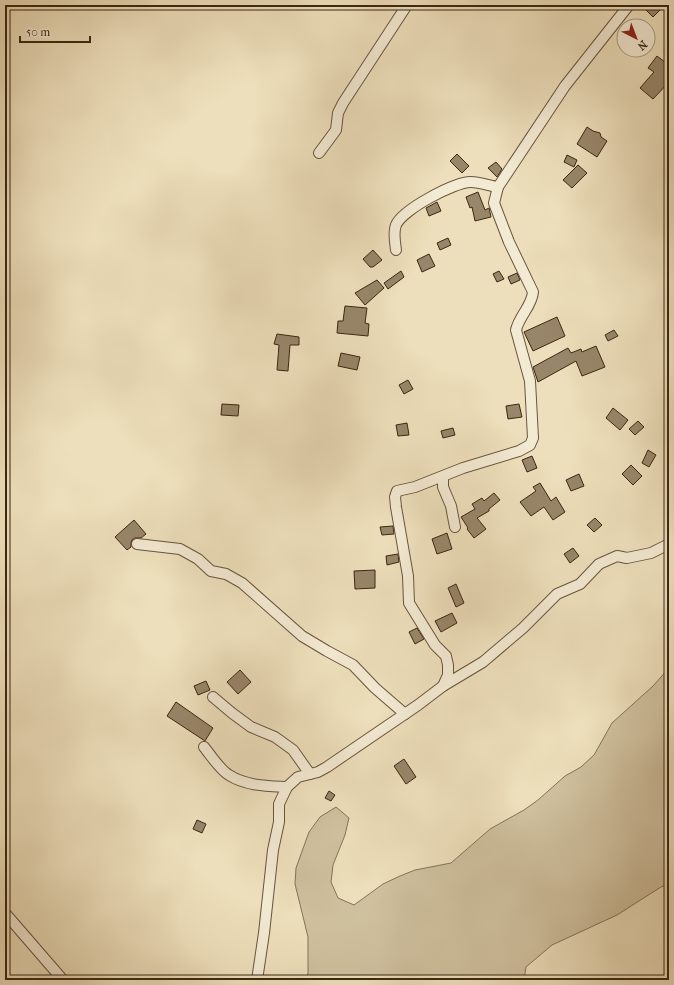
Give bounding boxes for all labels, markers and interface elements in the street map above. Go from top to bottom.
scale bar [20,18,90,44]
north arrow [616,18,656,58]
text: 50 m [26,25,50,39]
text: N [634,37,650,53]

